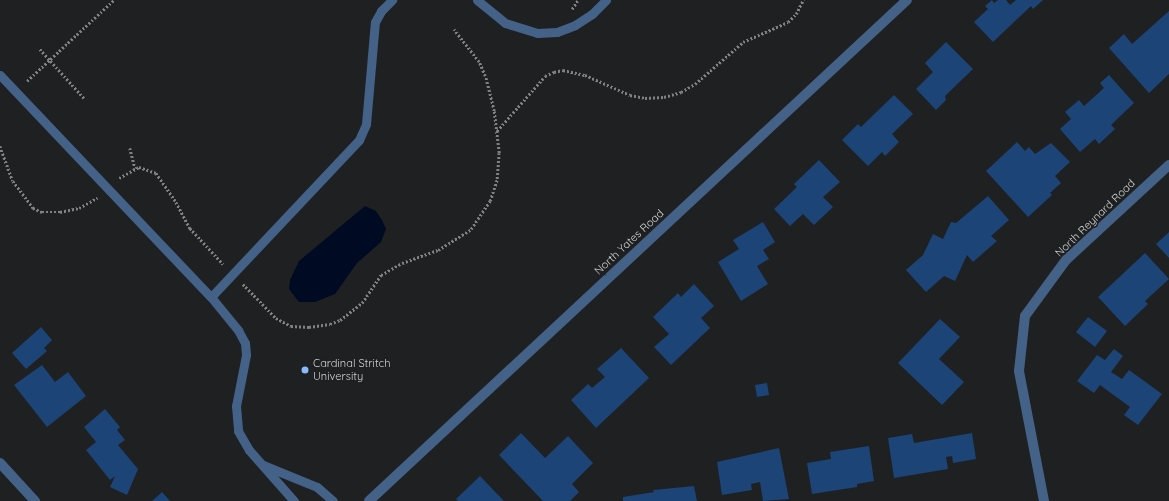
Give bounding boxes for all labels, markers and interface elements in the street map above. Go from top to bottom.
street label: North Reynard Road [1052,177,1138,259]
street label: North Yates Road [592,207,666,277]
place label: Cardinal Stritch University [313,357,391,383]
marker: Cardinal Stritch University [300,365,310,375]

